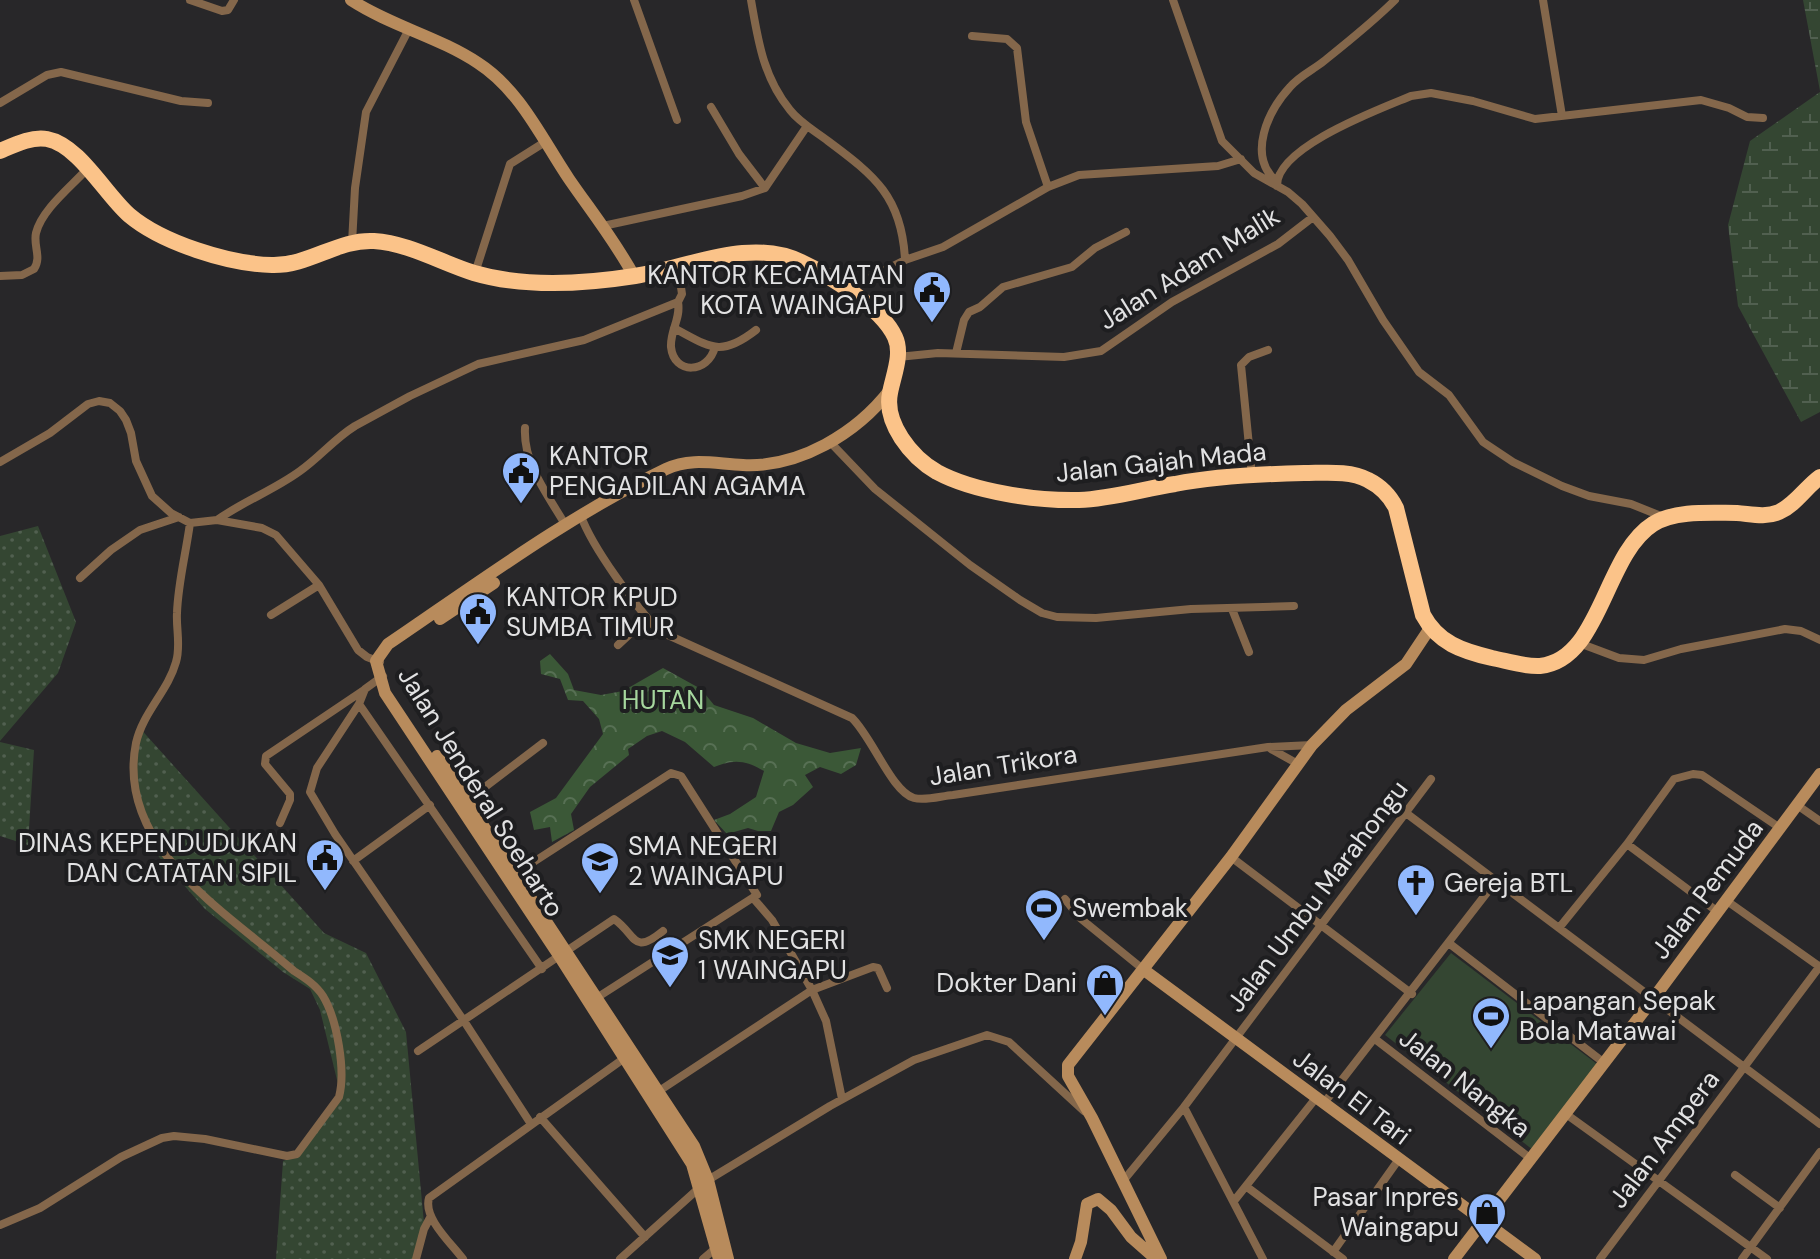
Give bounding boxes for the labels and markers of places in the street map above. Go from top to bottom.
place label: KANTOR KECAMATAN KOTA WAINGAPU [647,258,904,322]
public building icon: KANTOR KECAMATAN KOTA WAINGAPU [911,269,953,324]
place label: KANTOR PENGADILAN AGAMA [549,439,806,503]
public building icon: KANTOR PENGADILAN AGAMA [500,450,542,505]
place label: KANTOR KPUD SUMBA TIMUR [506,580,678,644]
public building icon: KANTOR KPUD SUMBA TIMUR [457,591,499,646]
place label: DINAS KEPENDUDUKAN DAN CATATAN SIPIL [18,826,297,890]
place label: SMA NEGERI 2 WAINGAPU [628,829,784,893]
public building icon: DINAS KEPENDUDUKAN DAN CATATAN SIPIL [304,837,346,892]
school or university icon: SMA NEGERI 2 WAINGAPU [579,840,621,895]
church icon: Gereja BTL [1395,862,1437,917]
place label: Gereja BTL [1444,866,1573,900]
sports icon: Swembak [1023,887,1065,942]
place label: Swembak [1072,891,1188,925]
place label: SMK NEGERI 1 WAINGAPU [698,923,847,987]
school or university icon: SMK NEGERI 1 WAINGAPU [649,934,691,989]
shop icon: Dokter Dani [1084,962,1126,1017]
place label: Dokter Dani [936,966,1077,1000]
place label: Lapangan Sepak Bola Matawai [1519,984,1716,1048]
sports icon: Lapangan Sepak Bola Matawai [1470,995,1512,1050]
place label: Pasar Inpres Waingapu [1312,1180,1459,1244]
shop icon: Pasar Inpres Waingapu [1466,1191,1508,1246]

